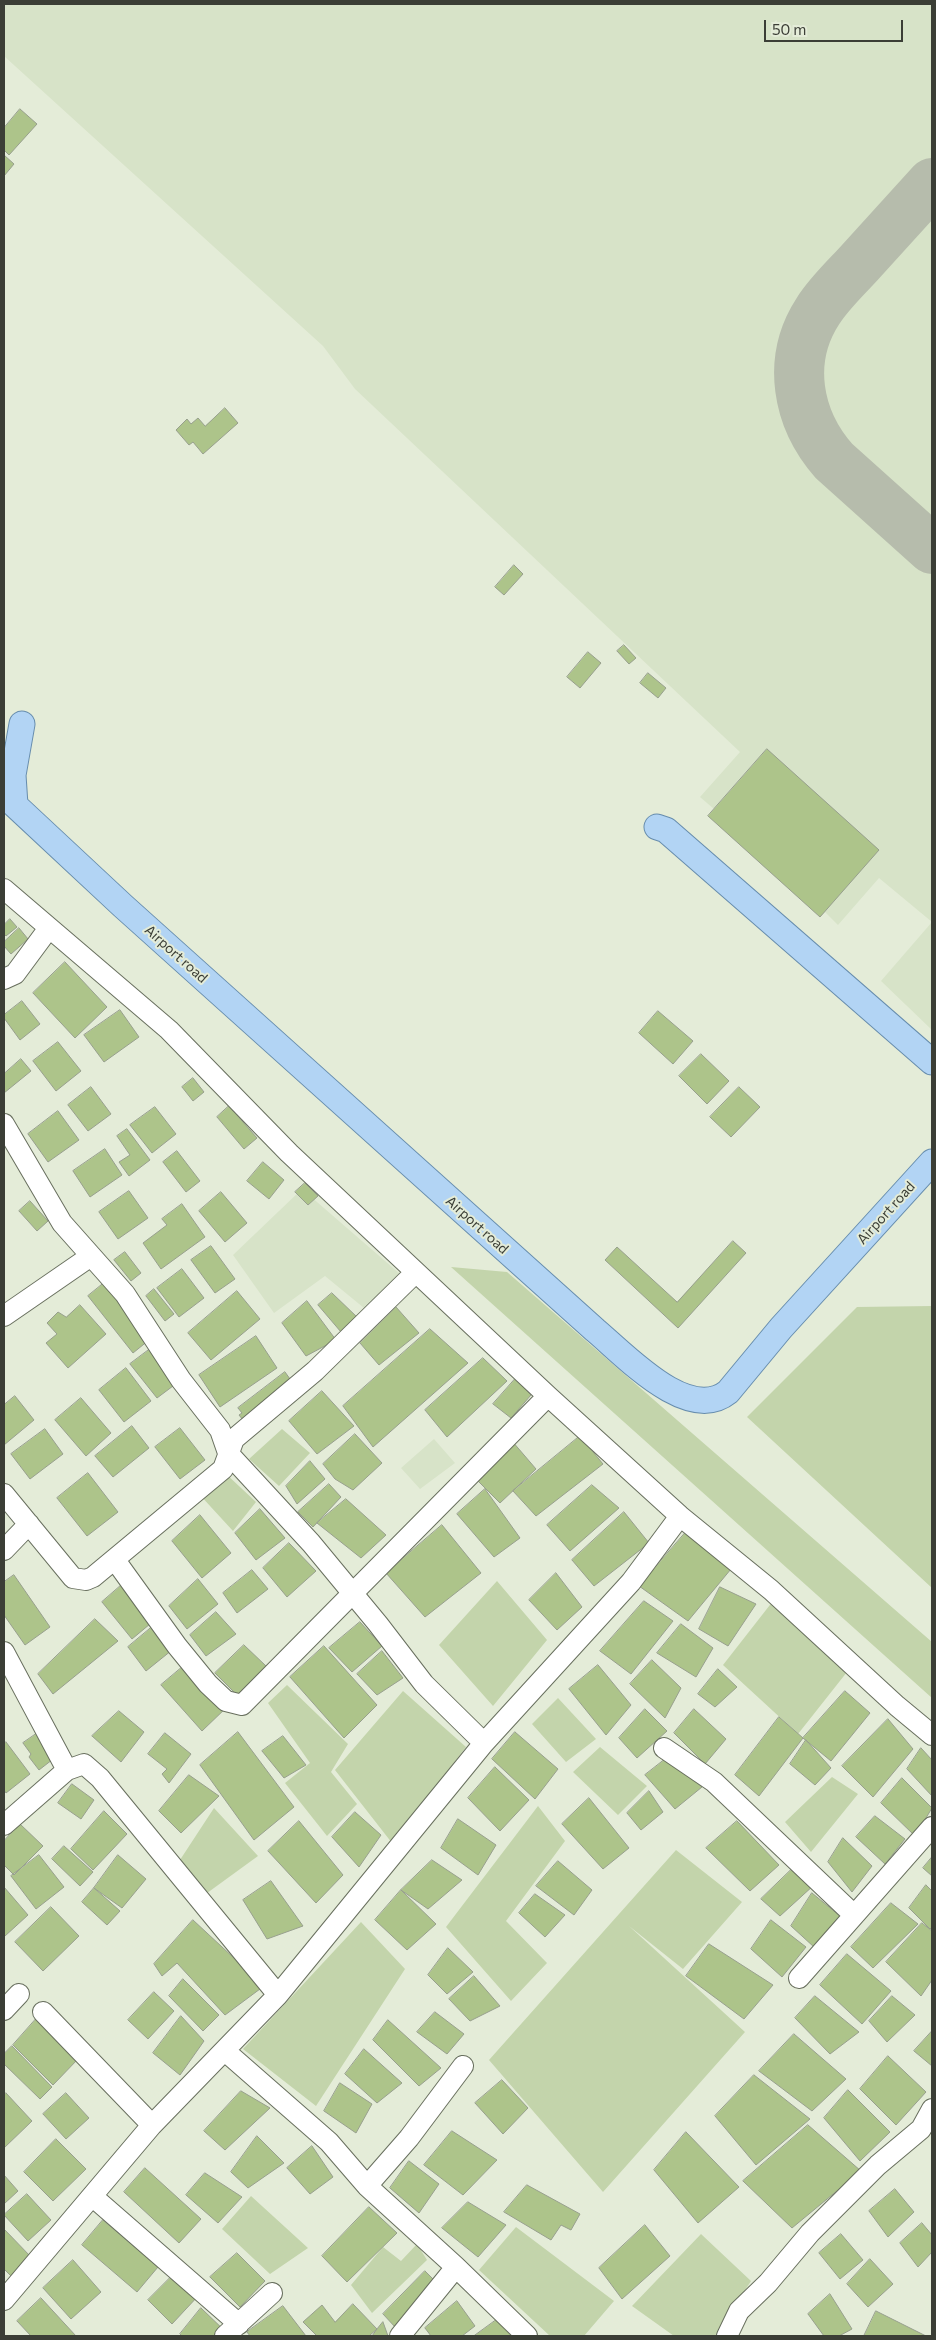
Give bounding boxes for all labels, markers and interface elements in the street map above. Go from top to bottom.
scale bar [766,10,905,42]
text: 50 m [772,20,806,38]
street label: Airport road [141,921,211,987]
street label: Airport road [853,1178,919,1248]
street label: Airport road [442,1192,512,1258]

